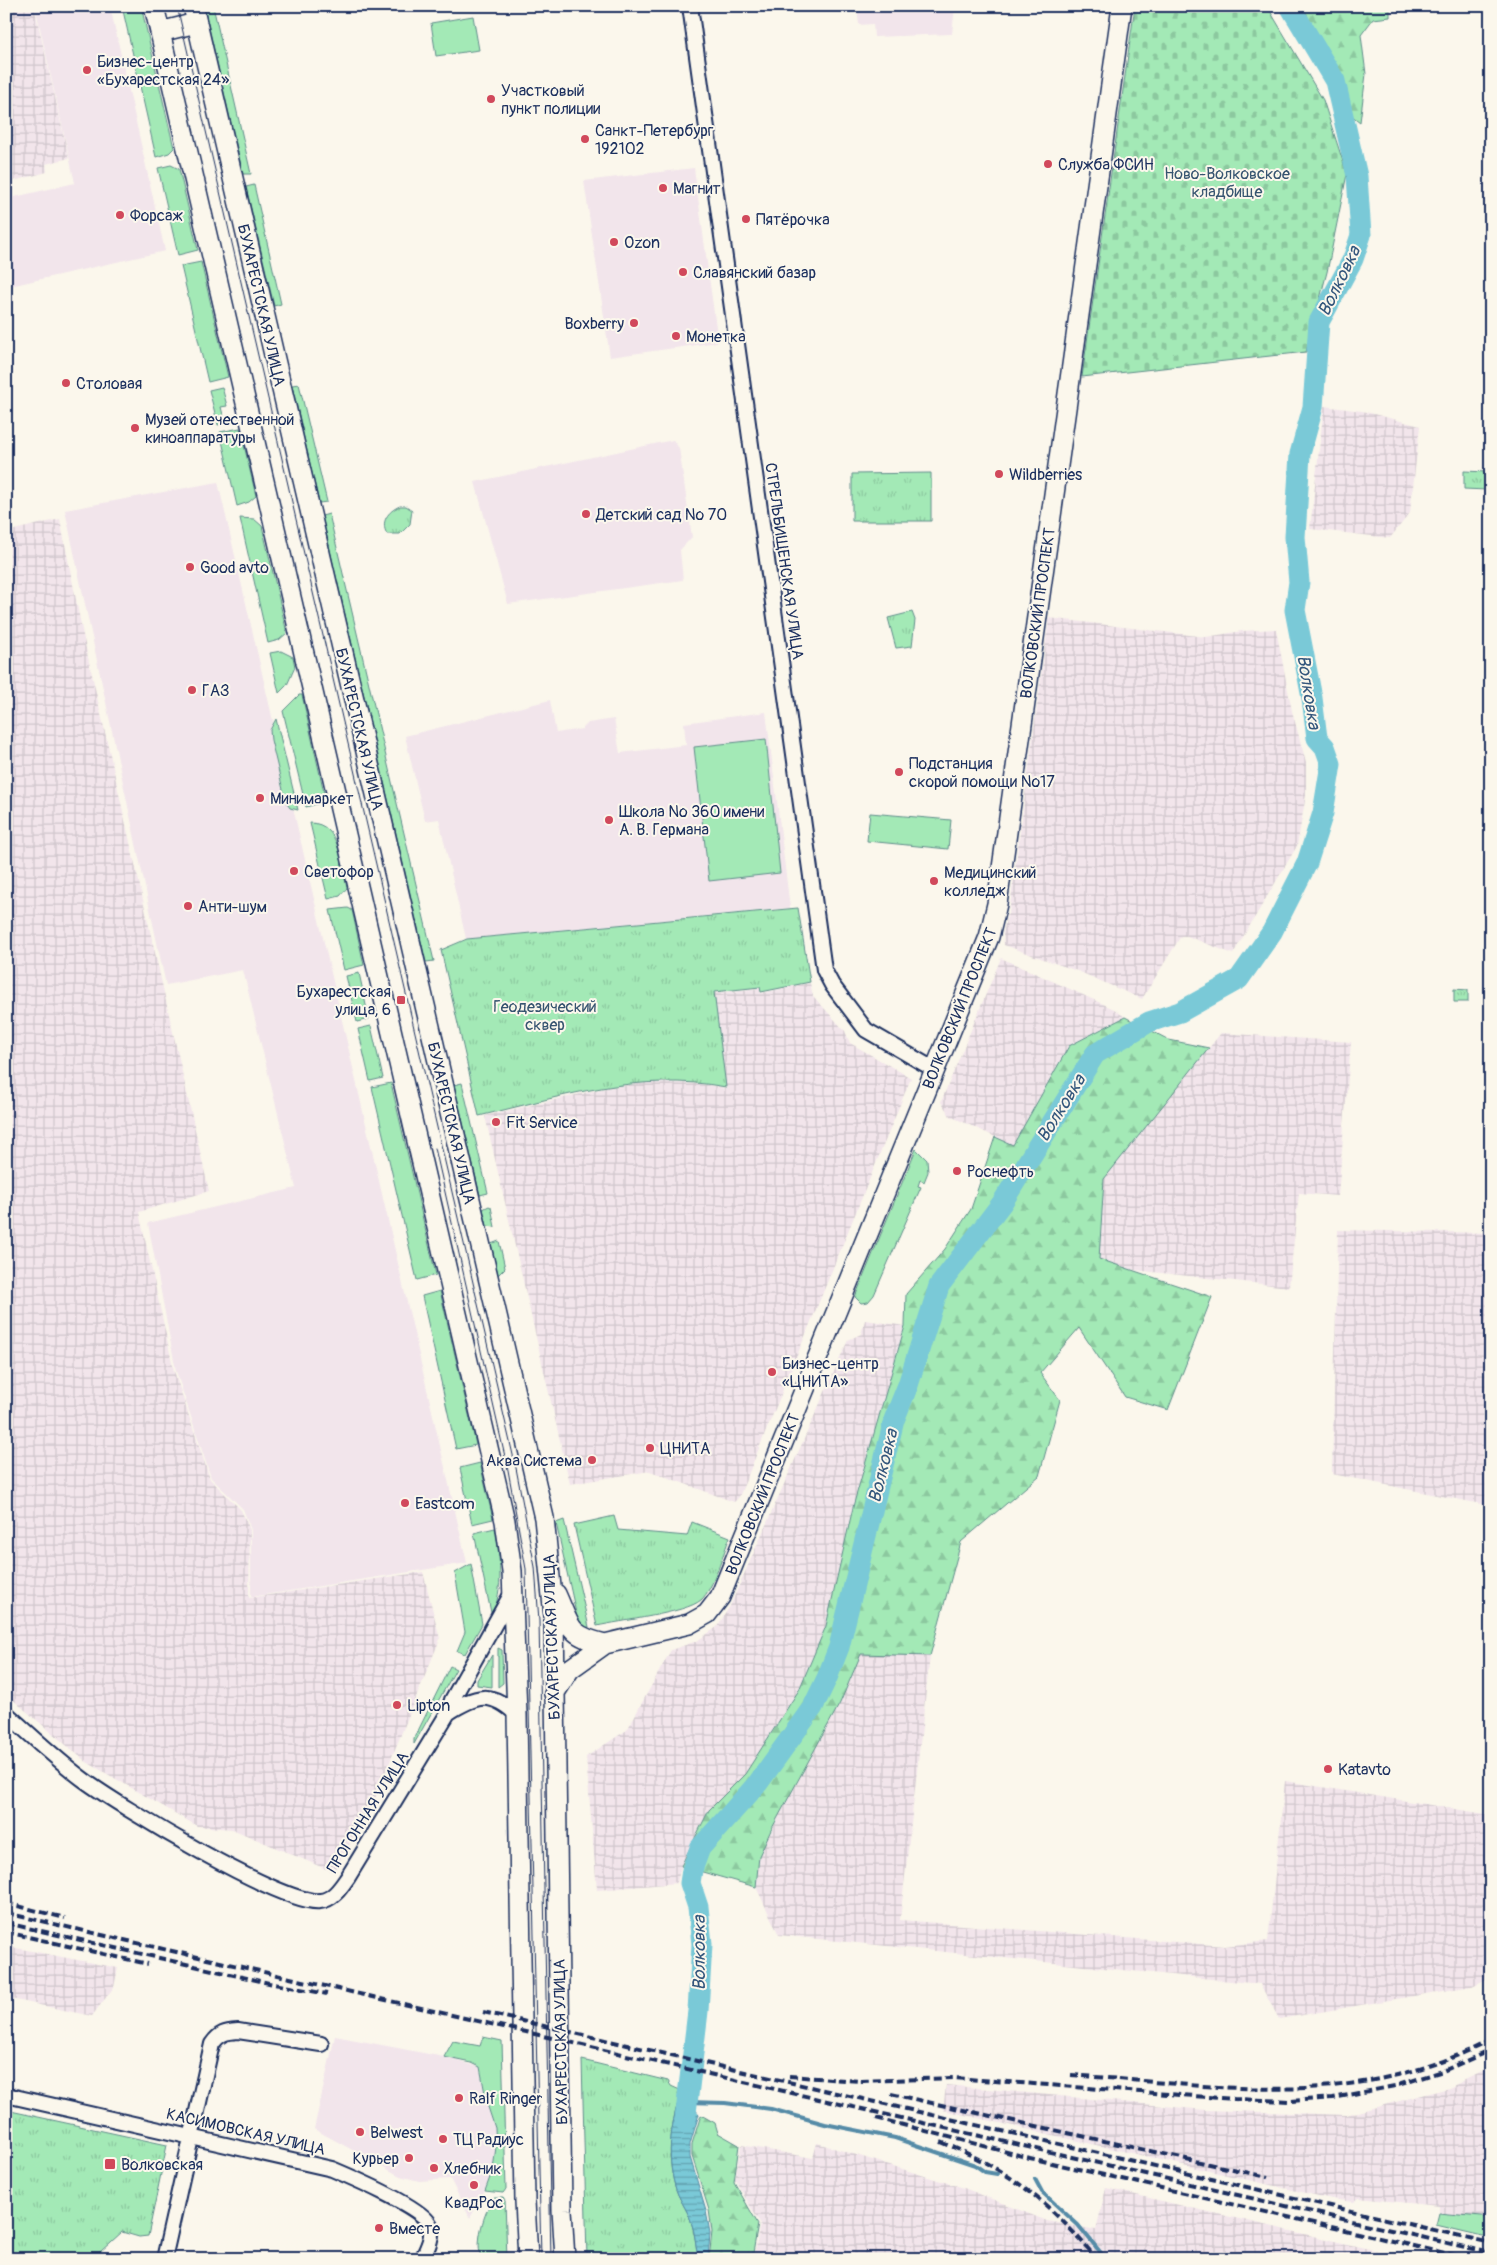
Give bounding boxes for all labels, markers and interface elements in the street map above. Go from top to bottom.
place label: Бизнес-центр «Бухарестская 24» [97,52,229,90]
marker: Бизнес-центр «Бухарестская 24» [81,64,93,76]
place label: Участковый пункт полиции [501,81,600,119]
marker: Участковый пункт полиции [485,93,497,105]
place label: Санкт-Петербург 192102 [595,121,714,159]
marker: Санкт-Петербург 192102 [579,133,591,145]
place label: Служба ФСИН [1058,155,1154,175]
marker: Служба ФСИН [1042,158,1054,170]
park label: Ново-Волковское кладбище [1164,164,1290,202]
place label: Магнит [673,179,721,199]
marker: Магнит [657,182,669,194]
place label: Форсаж [130,206,183,226]
marker: Форсаж [114,209,126,221]
place label: Пятёрочка [756,210,830,230]
marker: Пятёрочка [740,213,752,225]
street label: БУХАРЕСТСКАЯ УЛИЦА [233,222,289,388]
place label: Ozon [624,233,660,253]
marker: Ozon [608,236,620,248]
water label: Волковка [1313,241,1367,320]
place label: Славянский базар [693,263,816,283]
marker: Славянский базар [677,266,689,278]
place label: Boxberry [565,314,624,334]
marker: Boxberry [628,317,640,329]
place label: Монетка [686,327,746,347]
marker: Монетка [670,330,682,342]
place label: Столовая [76,374,142,394]
marker: Столовая [60,377,72,389]
place label: Музей отечественной киноаппаратуры [145,410,294,448]
marker: Музей отечественной киноаппаратуры [129,422,141,434]
street label: СТРЕЛЬБИЩЕНСКАЯ УЛИЦА [760,461,808,661]
place label: Wildberries [1009,465,1082,485]
marker: Wildberries [993,468,1005,480]
place label: Детский сад № 70 [595,505,727,525]
marker: Детский сад № 70 [580,508,592,520]
street label: ВОЛКОВСКИЙ ПРОСПЕКТ [1016,526,1060,700]
place label: Good avto [200,558,269,578]
marker: Good avto [184,561,196,573]
street label: БУХАРЕСТСКАЯ УЛИЦА [331,646,387,812]
water label: Волковка [1291,653,1326,732]
place label: ГАЗ [202,681,230,701]
marker: ГАЗ [186,684,198,696]
place label: Подстанция скорой помощи №17 [909,754,1055,792]
marker: Подстанция скорой помощи №17 [893,766,905,778]
place label: Минимаркет [270,789,353,809]
marker: Минимаркет [254,792,266,804]
place label: Школа № 360 имени А. В. Германа [619,802,764,840]
marker: Школа № 360 имени А. В. Германа [603,814,615,826]
place label: Светофор [304,862,374,882]
place label: Медицинский колледж [944,863,1036,901]
marker: Светофор [288,865,300,877]
marker: Медицинский колледж [928,875,940,887]
place label: Анти-шум [198,897,267,917]
marker: Анти-шум [182,900,194,912]
street label: ВОЛКОВСКИЙ ПРОСПЕКТ [918,925,1002,1092]
place label: Бухарестская улица, 6 [297,982,391,1020]
marker: Бухарестская улица, 6 [395,994,407,1006]
park label: Геодезический сквер [493,997,597,1035]
street label: БУХАРЕСТСКАЯ УЛИЦА [423,1040,479,1206]
water label: Волковка [1032,1069,1092,1146]
place label: Fit Service [506,1113,578,1133]
marker: Fit Service [490,1116,502,1128]
place label: Роснефть [967,1162,1034,1182]
marker: Роснефть [951,1165,963,1177]
place label: Бизнес-центр «ЦНИТА» [782,1354,879,1392]
marker: Бизнес-центр «ЦНИТА» [766,1366,778,1378]
street label: ВОЛКОВСКИЙ ПРОСПЕКТ [721,1411,805,1578]
water label: Волковка [863,1425,904,1505]
place label: ЦНИТА [660,1439,710,1459]
marker: ЦНИТА [644,1442,656,1454]
place label: Аква Система [486,1451,582,1471]
marker: Аква Система [586,1454,598,1466]
place label: Eastcom [415,1494,475,1514]
marker: Eastcom [399,1497,411,1509]
street label: БУХАРЕСТСКАЯ УЛИЦА [539,1554,565,1720]
place label: Lipton [407,1696,450,1716]
marker: Lipton [391,1699,403,1711]
street label: ПРОГОННАЯ УЛИЦА [322,1748,413,1877]
place label: Katavto [1338,1760,1391,1780]
marker: Katavto [1322,1763,1334,1775]
water label: Волковка [688,1914,711,1990]
street label: БУХАРЕСТСКАЯ УЛИЦА [550,1959,572,2125]
place label: Ralf Ringer [469,2089,542,2109]
marker: Ralf Ringer [453,2092,465,2104]
street label: КАСИМОВСКАЯ УЛИЦА [164,2104,327,2160]
place label: Belwest [370,2123,424,2143]
marker: Belwest [354,2126,366,2138]
place label: ТЦ Радиус [453,2130,524,2150]
marker: ТЦ Радиус [437,2133,449,2145]
place label: Курьер [353,2149,399,2169]
marker: Курьер [403,2152,415,2164]
place label: Волковская [121,2155,203,2175]
marker: Волковская [103,2157,117,2171]
place label: Хлебник [444,2159,501,2179]
marker: Хлебник [428,2162,440,2174]
marker: КвадРос [468,2179,480,2191]
place label: КвадРос [445,2193,503,2213]
place label: Вместе [389,2219,440,2239]
marker: Вместе [373,2222,385,2234]

